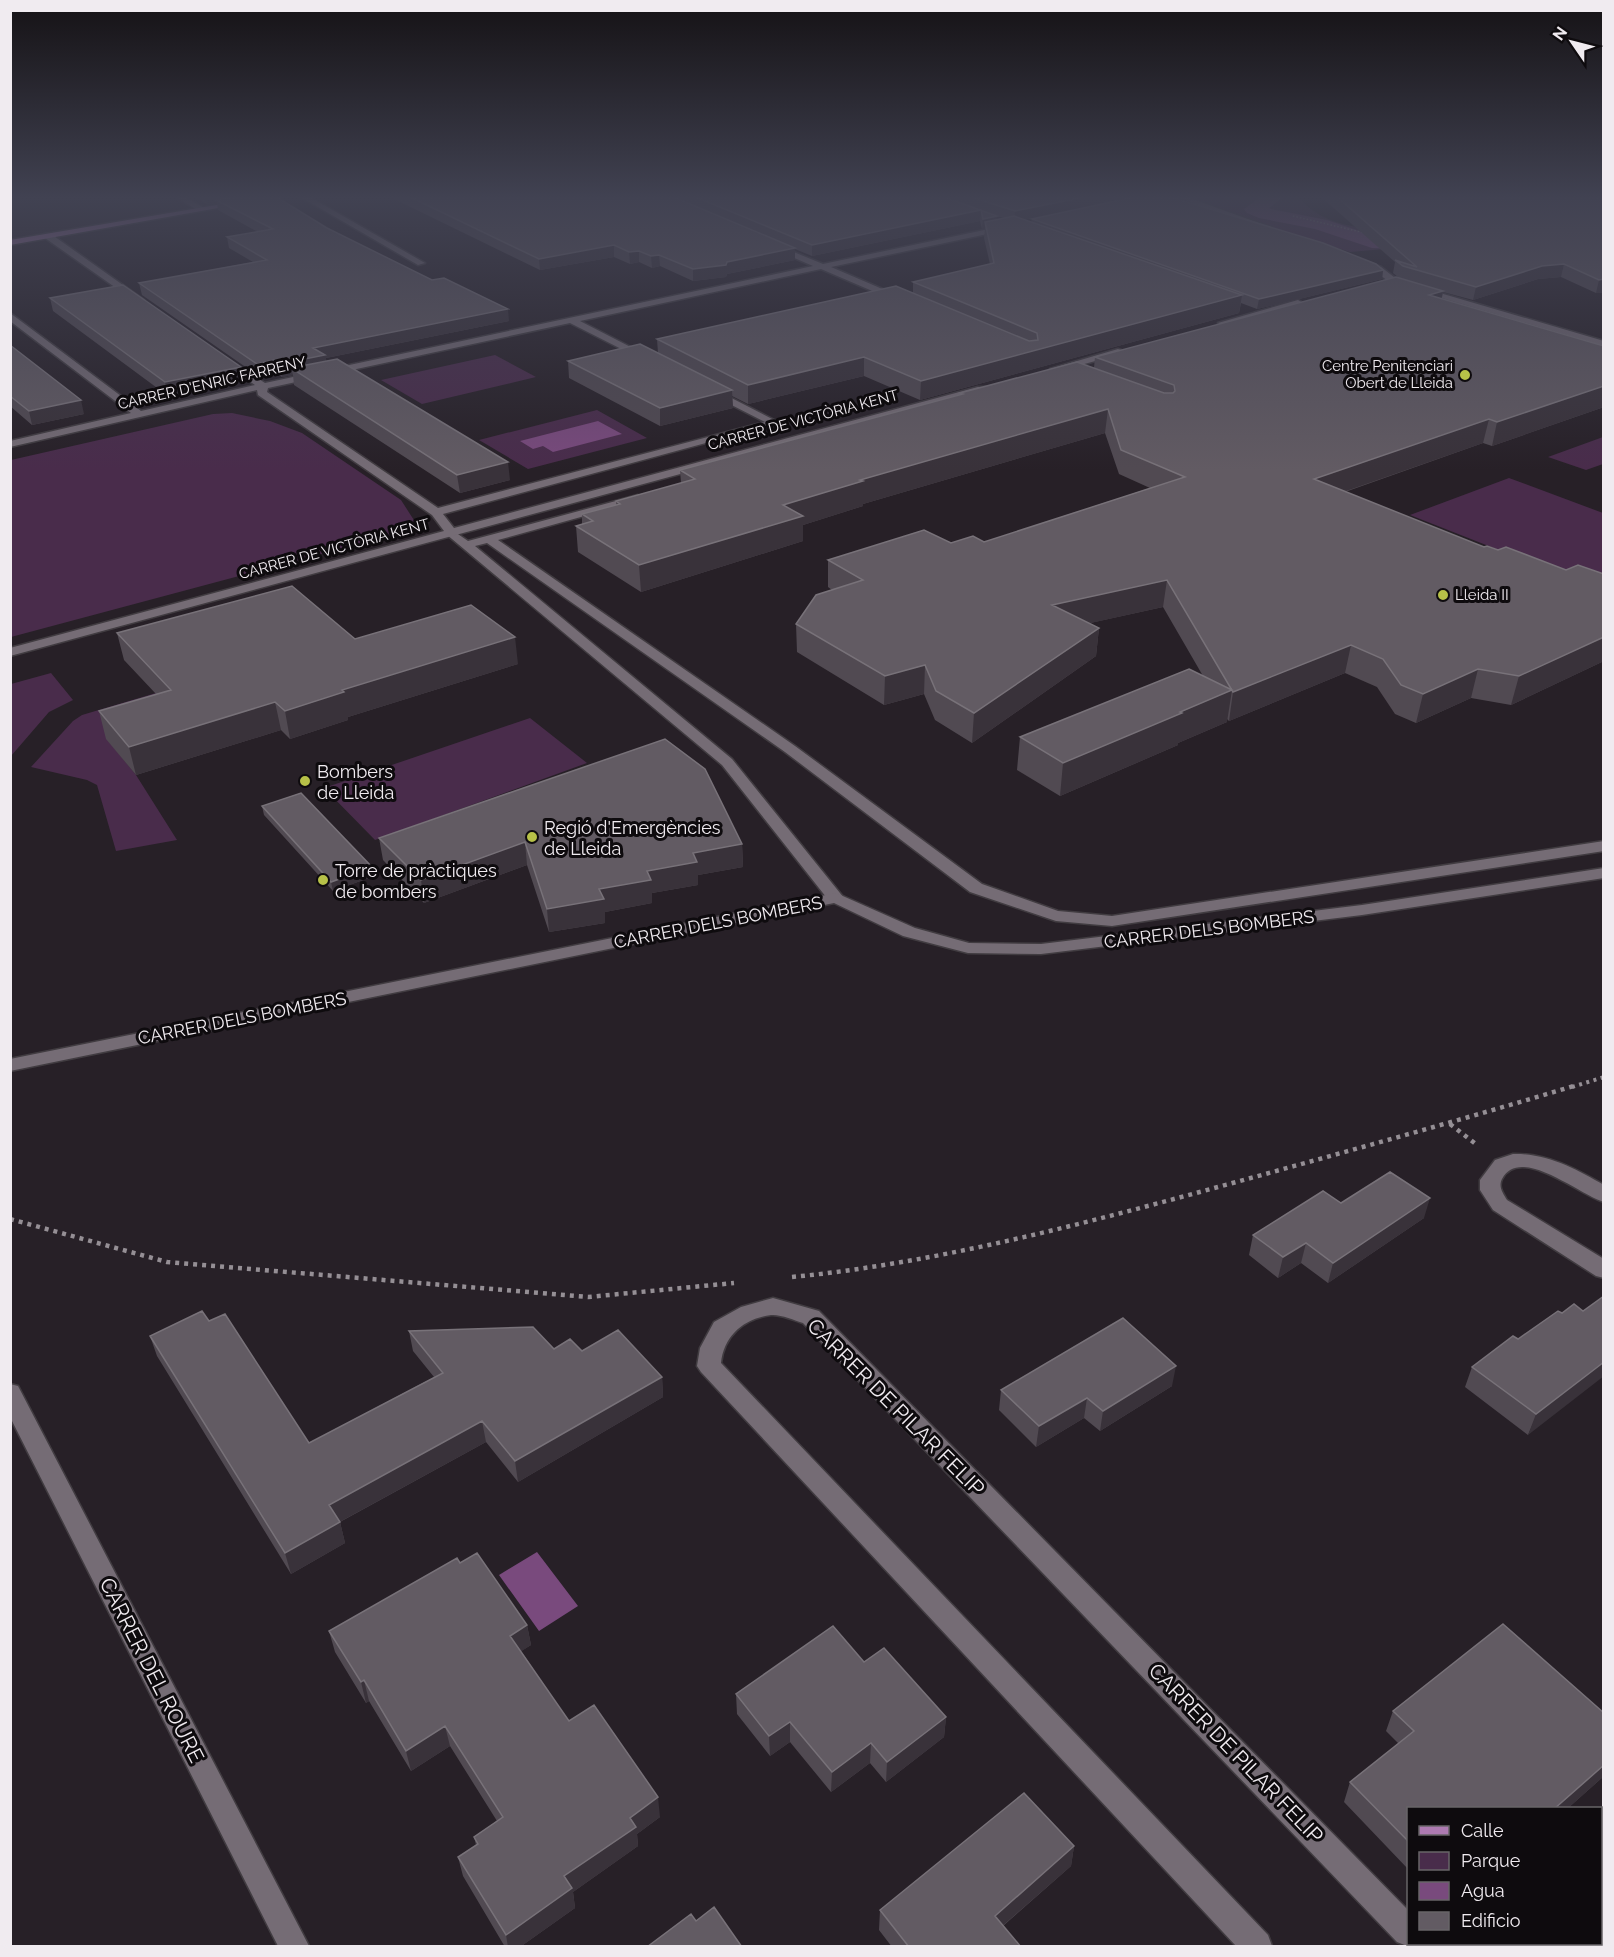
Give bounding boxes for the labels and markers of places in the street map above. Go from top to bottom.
place label: Centre Penitenciari Obert de Lleida [1322,357,1453,392]
marker: Centre Penitenciari Obert de Lleida [1458,368,1472,382]
place label: Lleida II [1455,586,1509,604]
marker: Lleida II [1436,588,1450,602]
place label: Bombers de Lleida [317,761,394,803]
marker: Bombers de Lleida [298,774,312,788]
place label: Regió d'Emergències de Lleida [544,817,721,859]
marker: Regió d'Emergències de Lleida [525,830,539,844]
place label: Torre de pràctiques de bombers [335,860,497,902]
marker: Torre de pràctiques de bombers [316,873,330,887]

